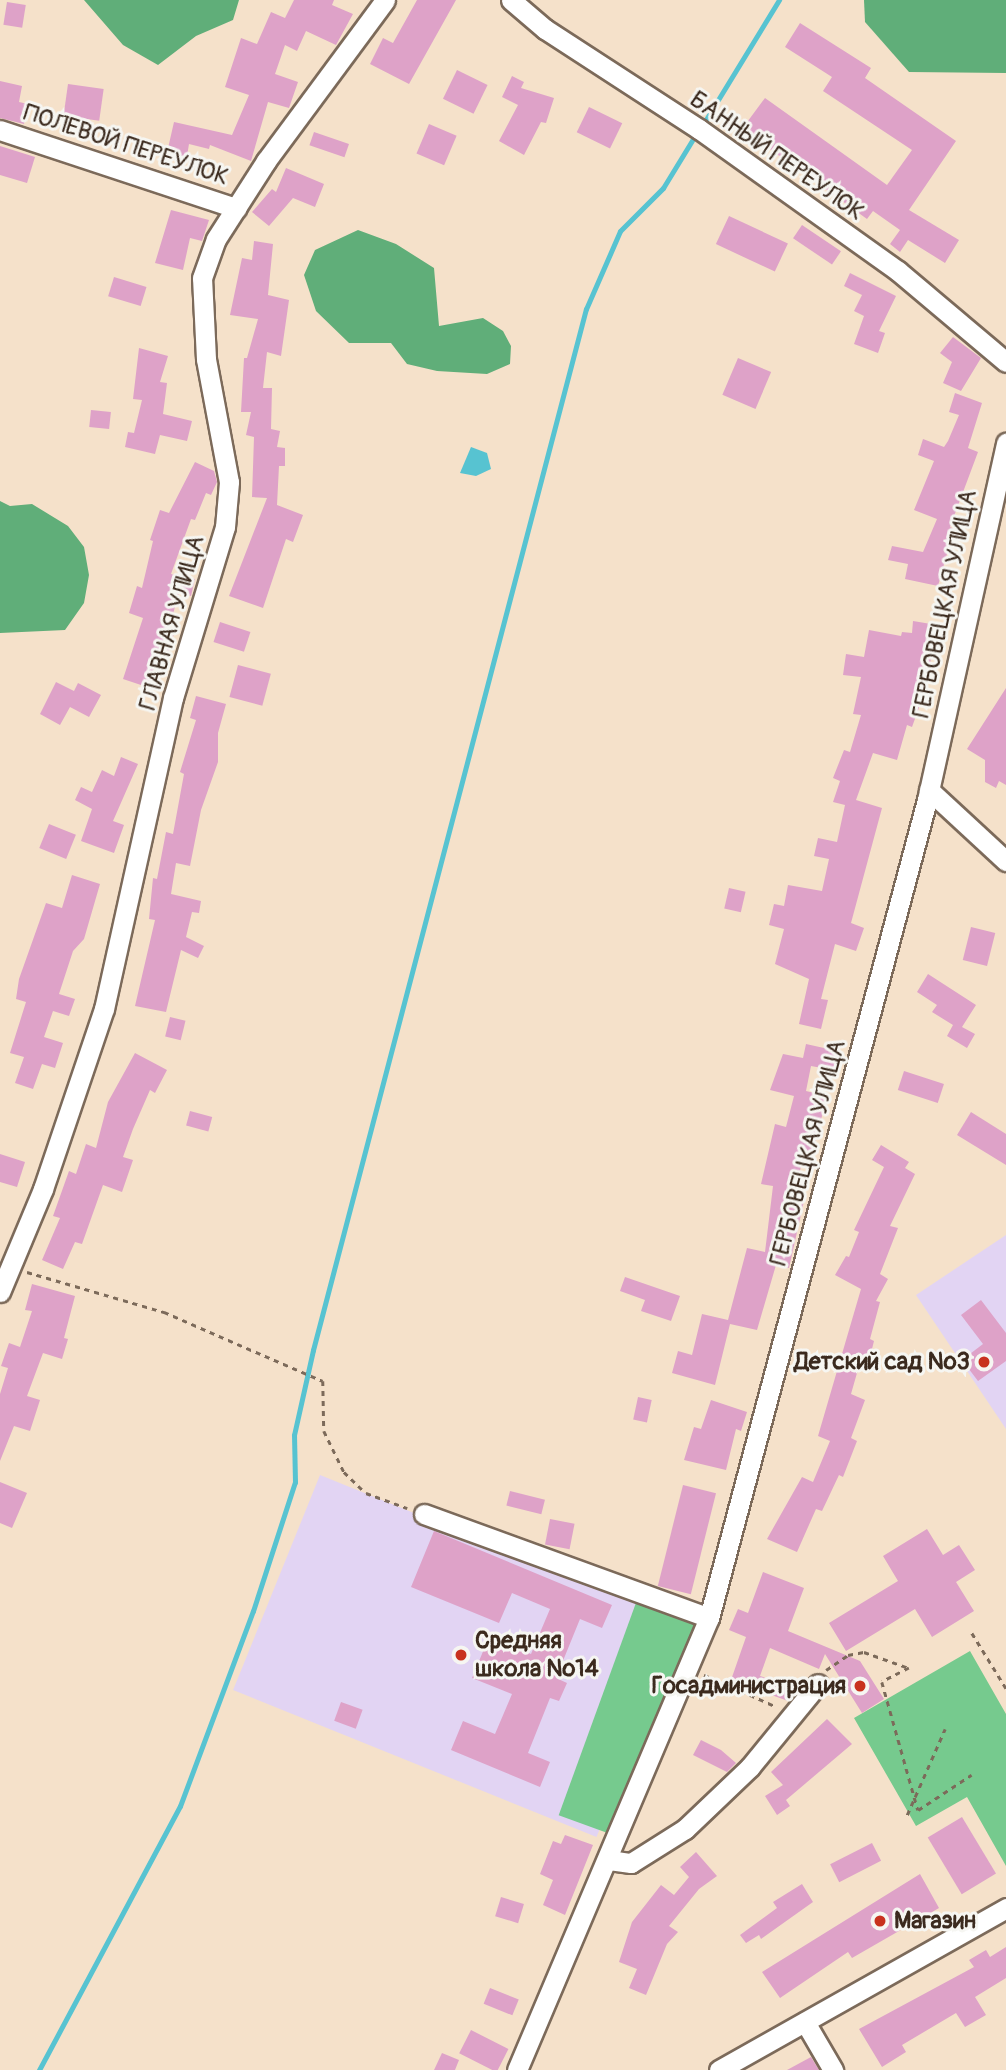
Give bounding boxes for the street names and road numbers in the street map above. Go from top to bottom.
street label: БАННЫЙ ПЕРЕУЛОК [684,85,870,227]
street label: ПОЛЕВОЙ ПЕРЕУЛОК [20,98,232,192]
street label: ГЕРБОВЕЦКАЯ УЛИЦА [907,487,983,721]
street label: ГЛАВНАЯ УЛИЦА [133,532,211,714]
street label: ГЕРБОВЕЦКАЯ УЛИЦА [764,1037,852,1269]

